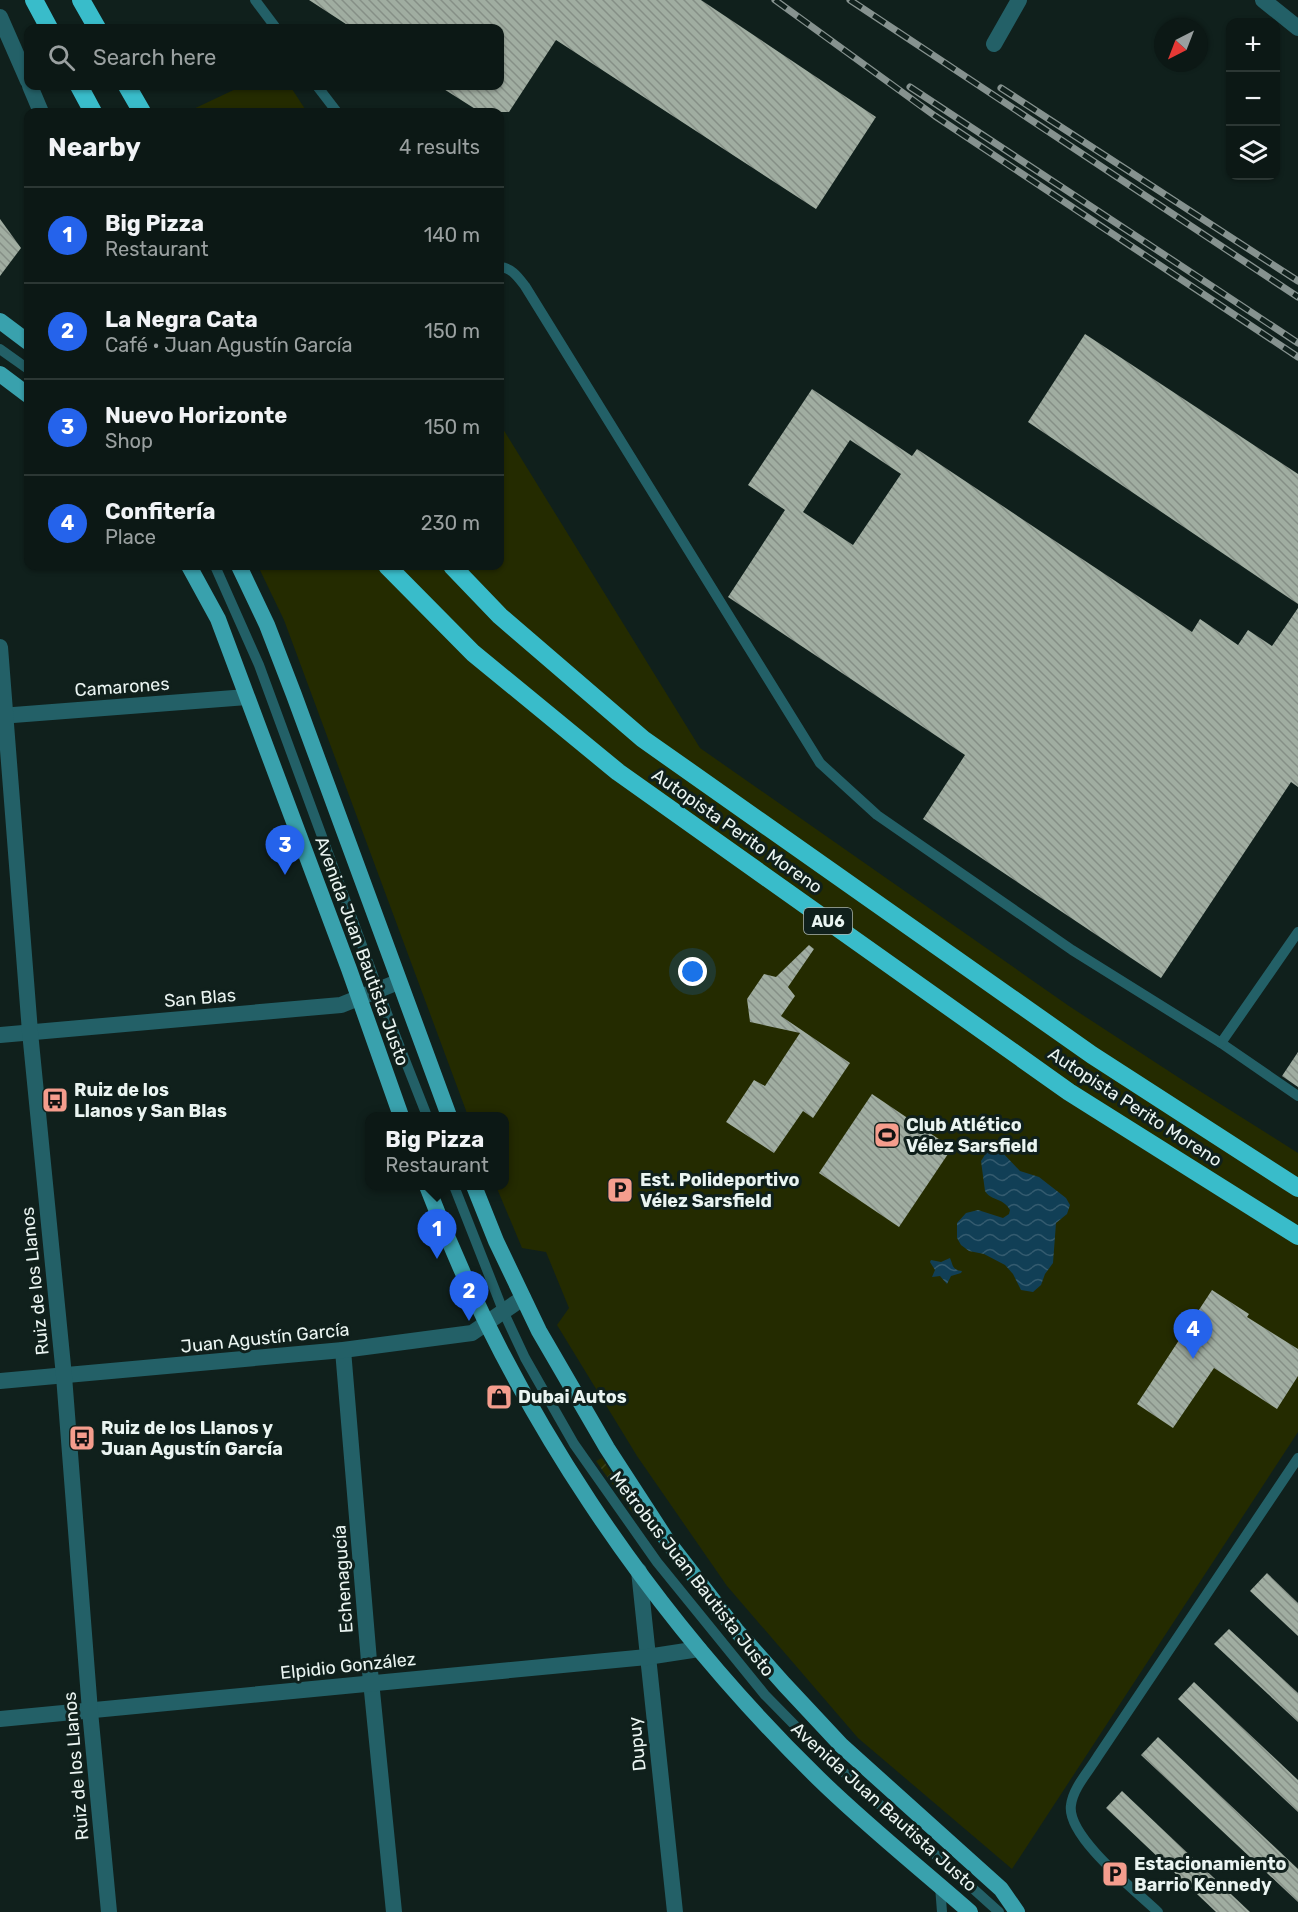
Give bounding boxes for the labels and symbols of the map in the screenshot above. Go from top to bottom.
north arrow [1154,18,1208,72]
street label: Camarones [74,673,170,701]
street label: Autopista Perito Moreno [648,764,826,898]
pin: 3 [266,826,304,875]
street label: Avenida Juan Bautista Justo [310,833,414,1069]
road number: AU6 [804,908,852,934]
your location [678,957,707,986]
street label: San Blas [163,984,237,1012]
street label: Autopista Perito Moreno [1044,1043,1226,1171]
place label: Ruiz de los Llanos y San Blas [74,1079,227,1122]
bus stop icon: Ruiz de los Llanos y San Blas [40,1085,70,1115]
place label: Club Atlético Vélez Sarsfield [906,1114,1038,1157]
sports icon: Club Atlético Vélez Sarsfield [872,1120,902,1150]
place label: Est. Polideportivo Vélez Sarsfield [640,1169,800,1212]
parking icon: Est. Polideportivo Vélez Sarsfield [605,1175,635,1205]
street label: Ruiz de los Llanos [16,1206,54,1356]
pin: 1 [418,1210,456,1259]
pin: 2 [450,1272,488,1321]
pin: 4 [1174,1310,1212,1359]
street label: Juan Agustín García [180,1318,350,1358]
shop icon: Dubai Autos [484,1382,514,1412]
place label: Dubai Autos [518,1386,627,1408]
place label: Ruiz de los Llanos y Juan Agustín García [101,1417,283,1460]
bus stop icon: Ruiz de los Llanos y Juan Agustín García [67,1423,97,1453]
street label: Metrobus Juan Bautista Justo [605,1467,779,1681]
street label: Echenagucía [328,1524,358,1634]
street label: Elpidio González [279,1648,417,1684]
street label: Ruiz de los Llanos [59,1691,93,1841]
street label: Dupuy [623,1716,651,1772]
street label: Avenida Juan Bautista Justo [787,1718,981,1896]
place label: Estacionamiento Barrio Kennedy [1134,1853,1287,1896]
parking icon: Estacionamiento Barrio Kennedy [1100,1859,1130,1889]

